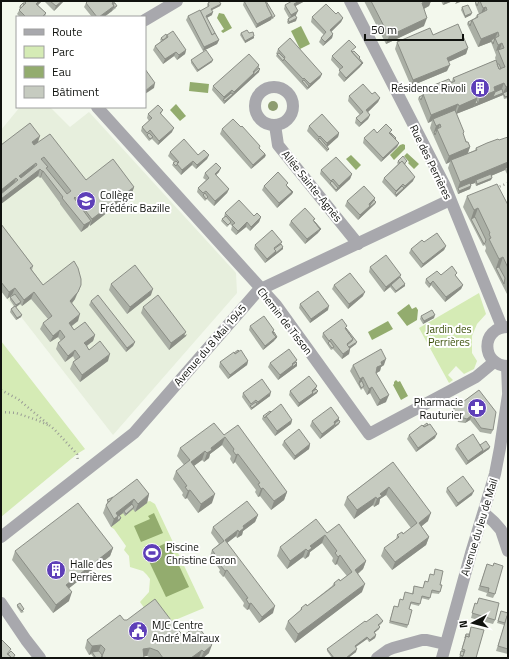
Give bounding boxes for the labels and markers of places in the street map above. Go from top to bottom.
building icon: Résidence Rivoli [469,77,491,99]
place label: Résidence Rivoli [391,80,466,96]
place label: Collège Frédéric Bazille [100,187,170,216]
school or university icon: Collège Frédéric Bazille [75,190,97,212]
place label: Pharmacie Rauturier [414,394,463,423]
pharmacy icon: Pharmacie Rauturier [466,397,488,419]
place label: Piscine Christine Caron [166,539,236,568]
sports icon: Piscine Christine Caron [141,542,163,564]
place label: Halle des Perrières [70,556,112,585]
building icon: Halle des Perrières [45,559,67,581]
place label: MJC Centre André Malraux [152,617,219,646]
public building icon: MJC Centre André Malraux [127,620,149,642]

